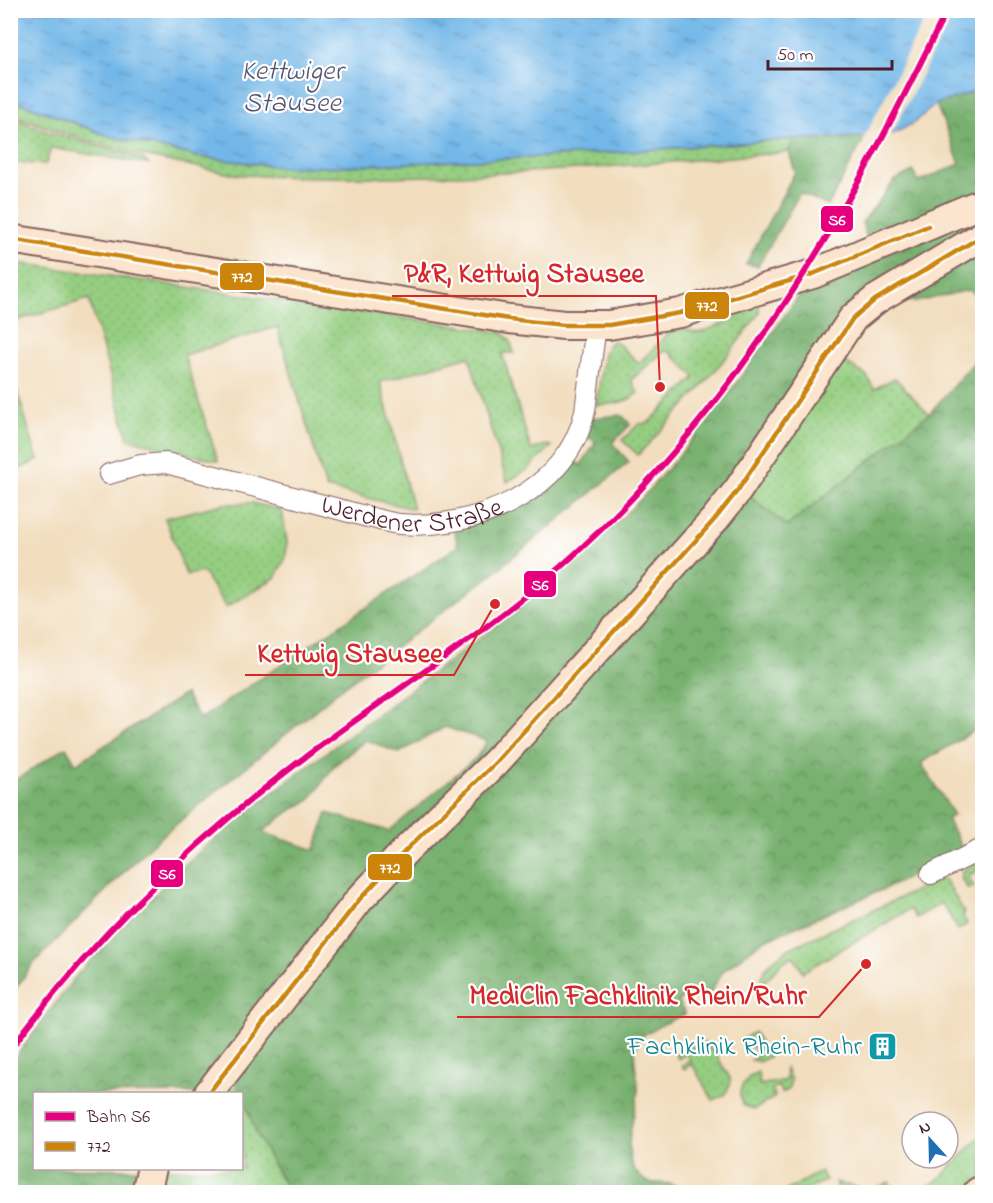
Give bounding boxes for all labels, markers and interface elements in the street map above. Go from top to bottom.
scale bar [768,33,892,71]
text: 50 m [777,43,814,69]
water label: Kettwiger Stausee [241,52,346,125]
line badge: S6 [820,205,854,233]
text: S6 [828,209,847,233]
callout: P&R, Kettwig Stausee [392,250,656,296]
text: P&R, Kettwig Stausee [404,255,646,297]
line badge: 772 [219,262,265,291]
text: 772 [231,266,253,290]
line badge: 772 [684,291,730,320]
text: 772 [696,295,718,319]
street label: Werdener Straße [317,486,510,544]
line badge: S6 [523,570,557,598]
text: S6 [531,574,550,598]
callout: Kettwig Stausee [245,629,454,675]
text: Kettwig Stausee [257,635,444,677]
line badge: 772 [367,853,413,881]
text: 772 [379,857,401,881]
line badge: S6 [150,859,184,888]
text: S6 [158,863,177,887]
callout: MediClin Fachklinik Rhein/Ruhr [457,971,819,1017]
text: MediClin Fachklinik Rhein/Ruhr [469,977,808,1018]
place label: Fachklinik Rhein-Ruhr [627,1028,863,1067]
building icon: Fachklinik Rhein-Ruhr [867,1031,899,1063]
legend [33,1092,243,1170]
text: Bahn S6 [86,1105,150,1131]
north arrow [900,1110,960,1170]
text: N [916,1115,935,1141]
text: 772 [87,1135,111,1161]

